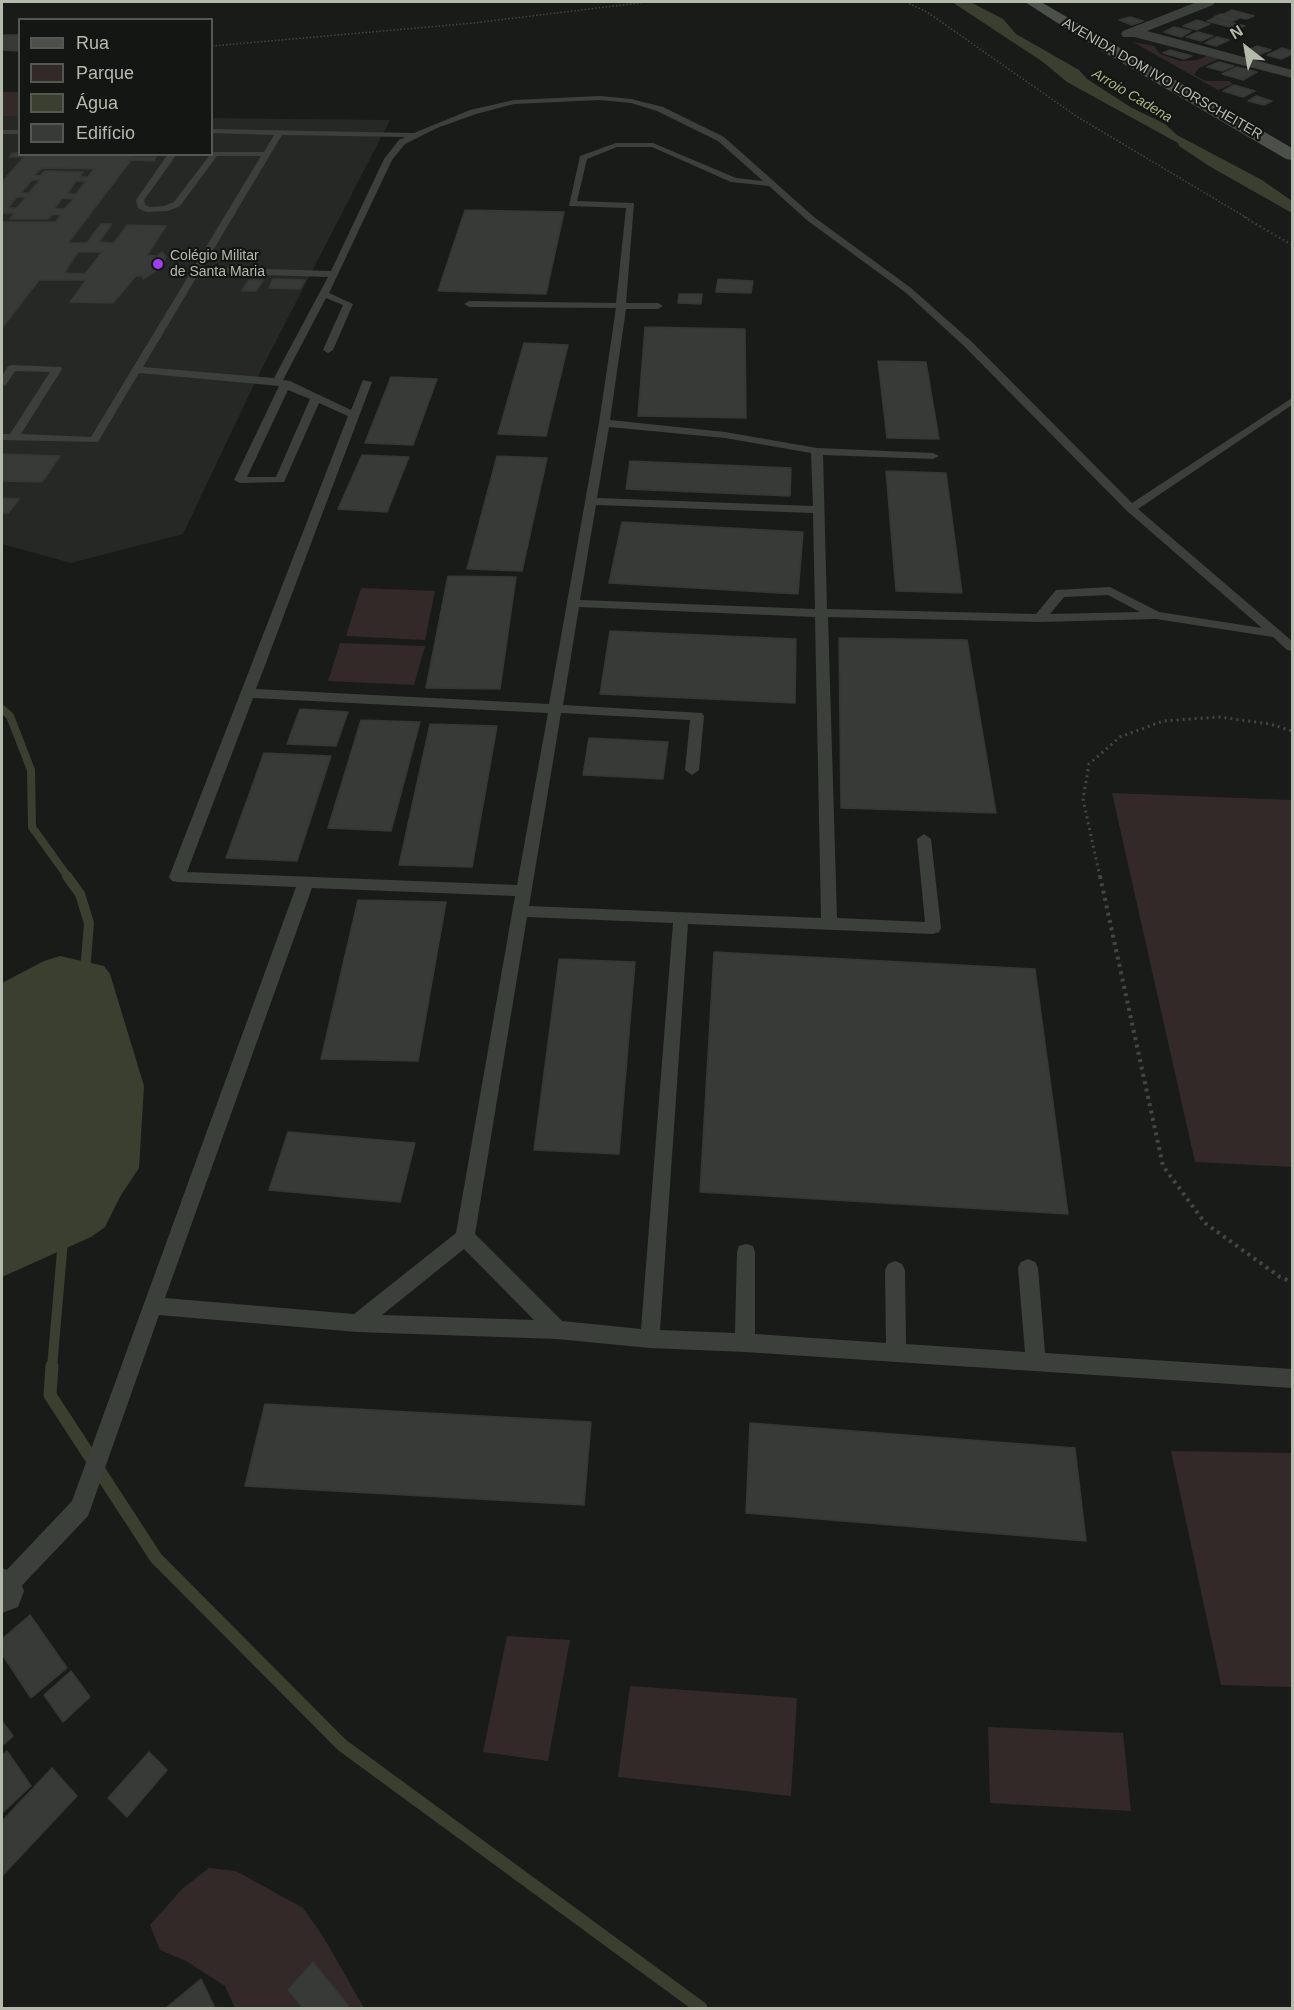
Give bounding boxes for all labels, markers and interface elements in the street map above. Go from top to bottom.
street label: AVENIDA DOM IVO LORSCHEITER [1059,15,1265,143]
legend [18,18,213,156]
north arrow [1216,18,1276,78]
text: Rua [76,33,109,53]
text: Parque [76,63,134,83]
water label: Arroio Cadena [1089,66,1175,126]
text: Água [76,93,118,113]
text: Edifício [76,123,135,143]
place label: Colégio Militar de Santa Maria [170,248,265,280]
marker: Colégio Militar de Santa Maria [151,257,165,271]

